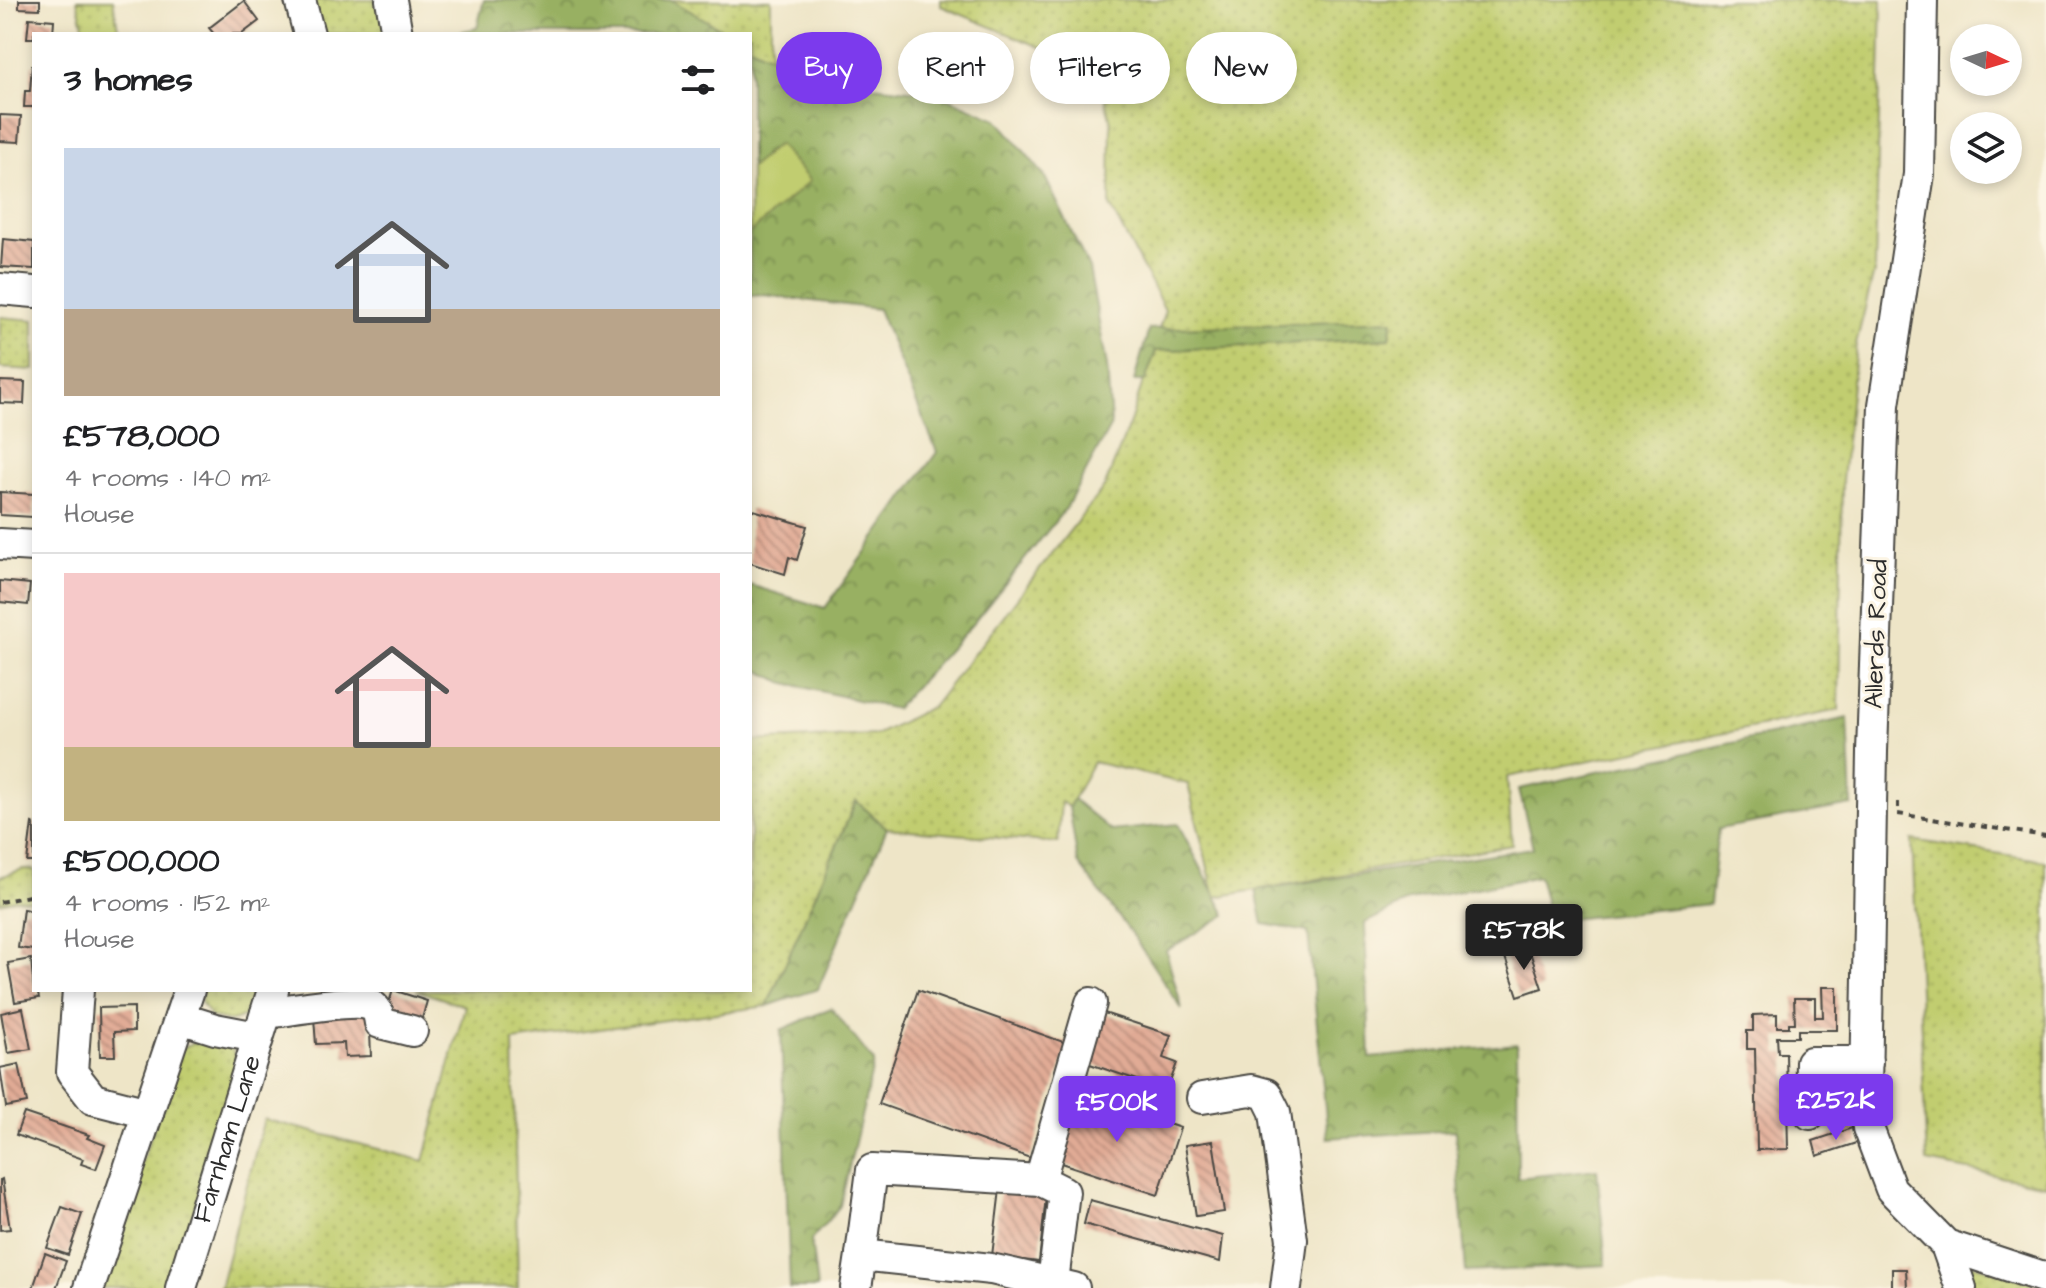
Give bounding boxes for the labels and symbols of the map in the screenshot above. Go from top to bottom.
north arrow [1950,24,2022,96]
street label: Allerds Road [1855,559,1897,709]
pin: £578K [1468,904,1580,972]
street label: Farnham Lane [184,1051,270,1227]
pin: £252K [1780,1074,1892,1142]
pin: £500K [1061,1076,1173,1144]

